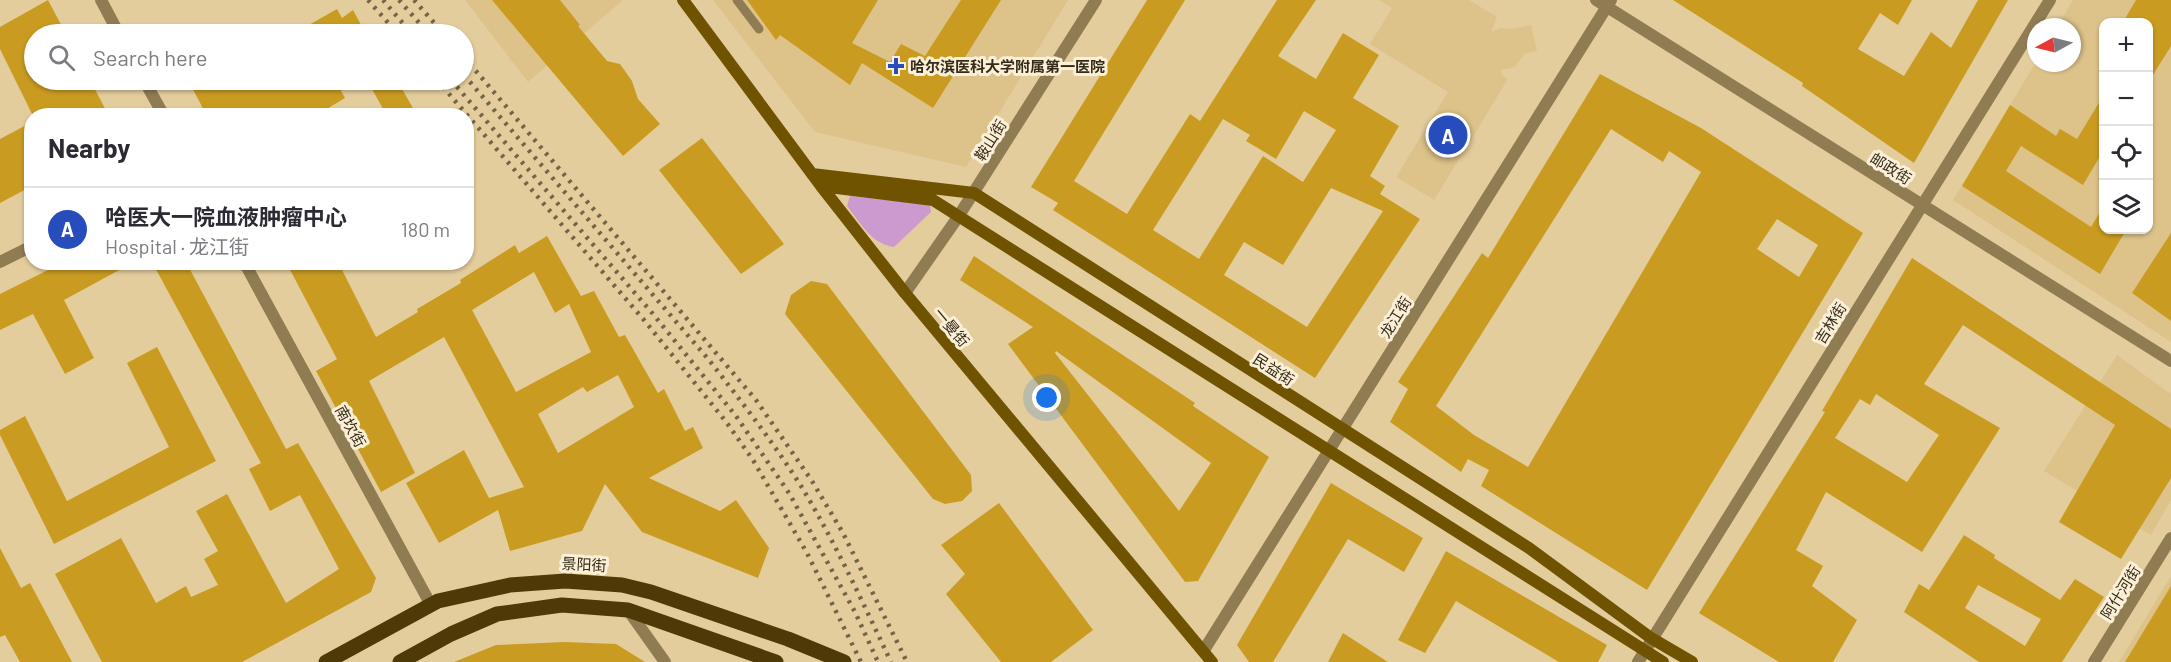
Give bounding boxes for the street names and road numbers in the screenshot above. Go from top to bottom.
street label: 鞍山街 [970,116,1010,164]
street label: 邮政街 [1867,148,1915,188]
street label: 龙江街 [1375,293,1415,341]
street label: 吉林街 [1810,299,1850,347]
street label: 一曼街 [931,304,973,350]
street label: 民益街 [1250,349,1298,389]
street label: 南坎街 [332,402,370,450]
street label: 景阳街 [561,554,607,574]
street label: 阿什河街 [2096,562,2144,622]

